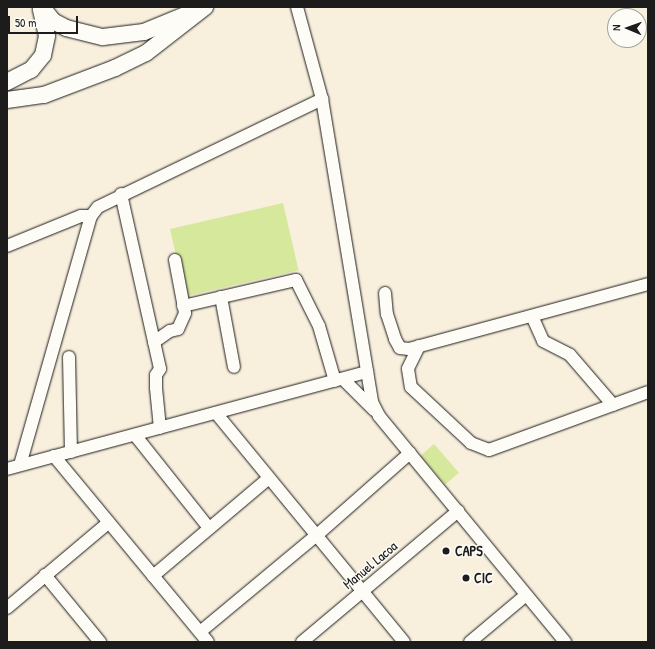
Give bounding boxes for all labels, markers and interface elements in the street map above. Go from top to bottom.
scale bar [10,8,80,34]
north arrow [607,8,647,48]
text: 50 m [15,14,36,31]
text: N [609,24,623,31]
street label: Manuel Lacoa [340,538,400,592]
place label: CAPS [455,543,483,559]
marker: CAPS [440,545,452,557]
place label: CIC [474,570,493,586]
marker: CIC [461,573,471,583]

